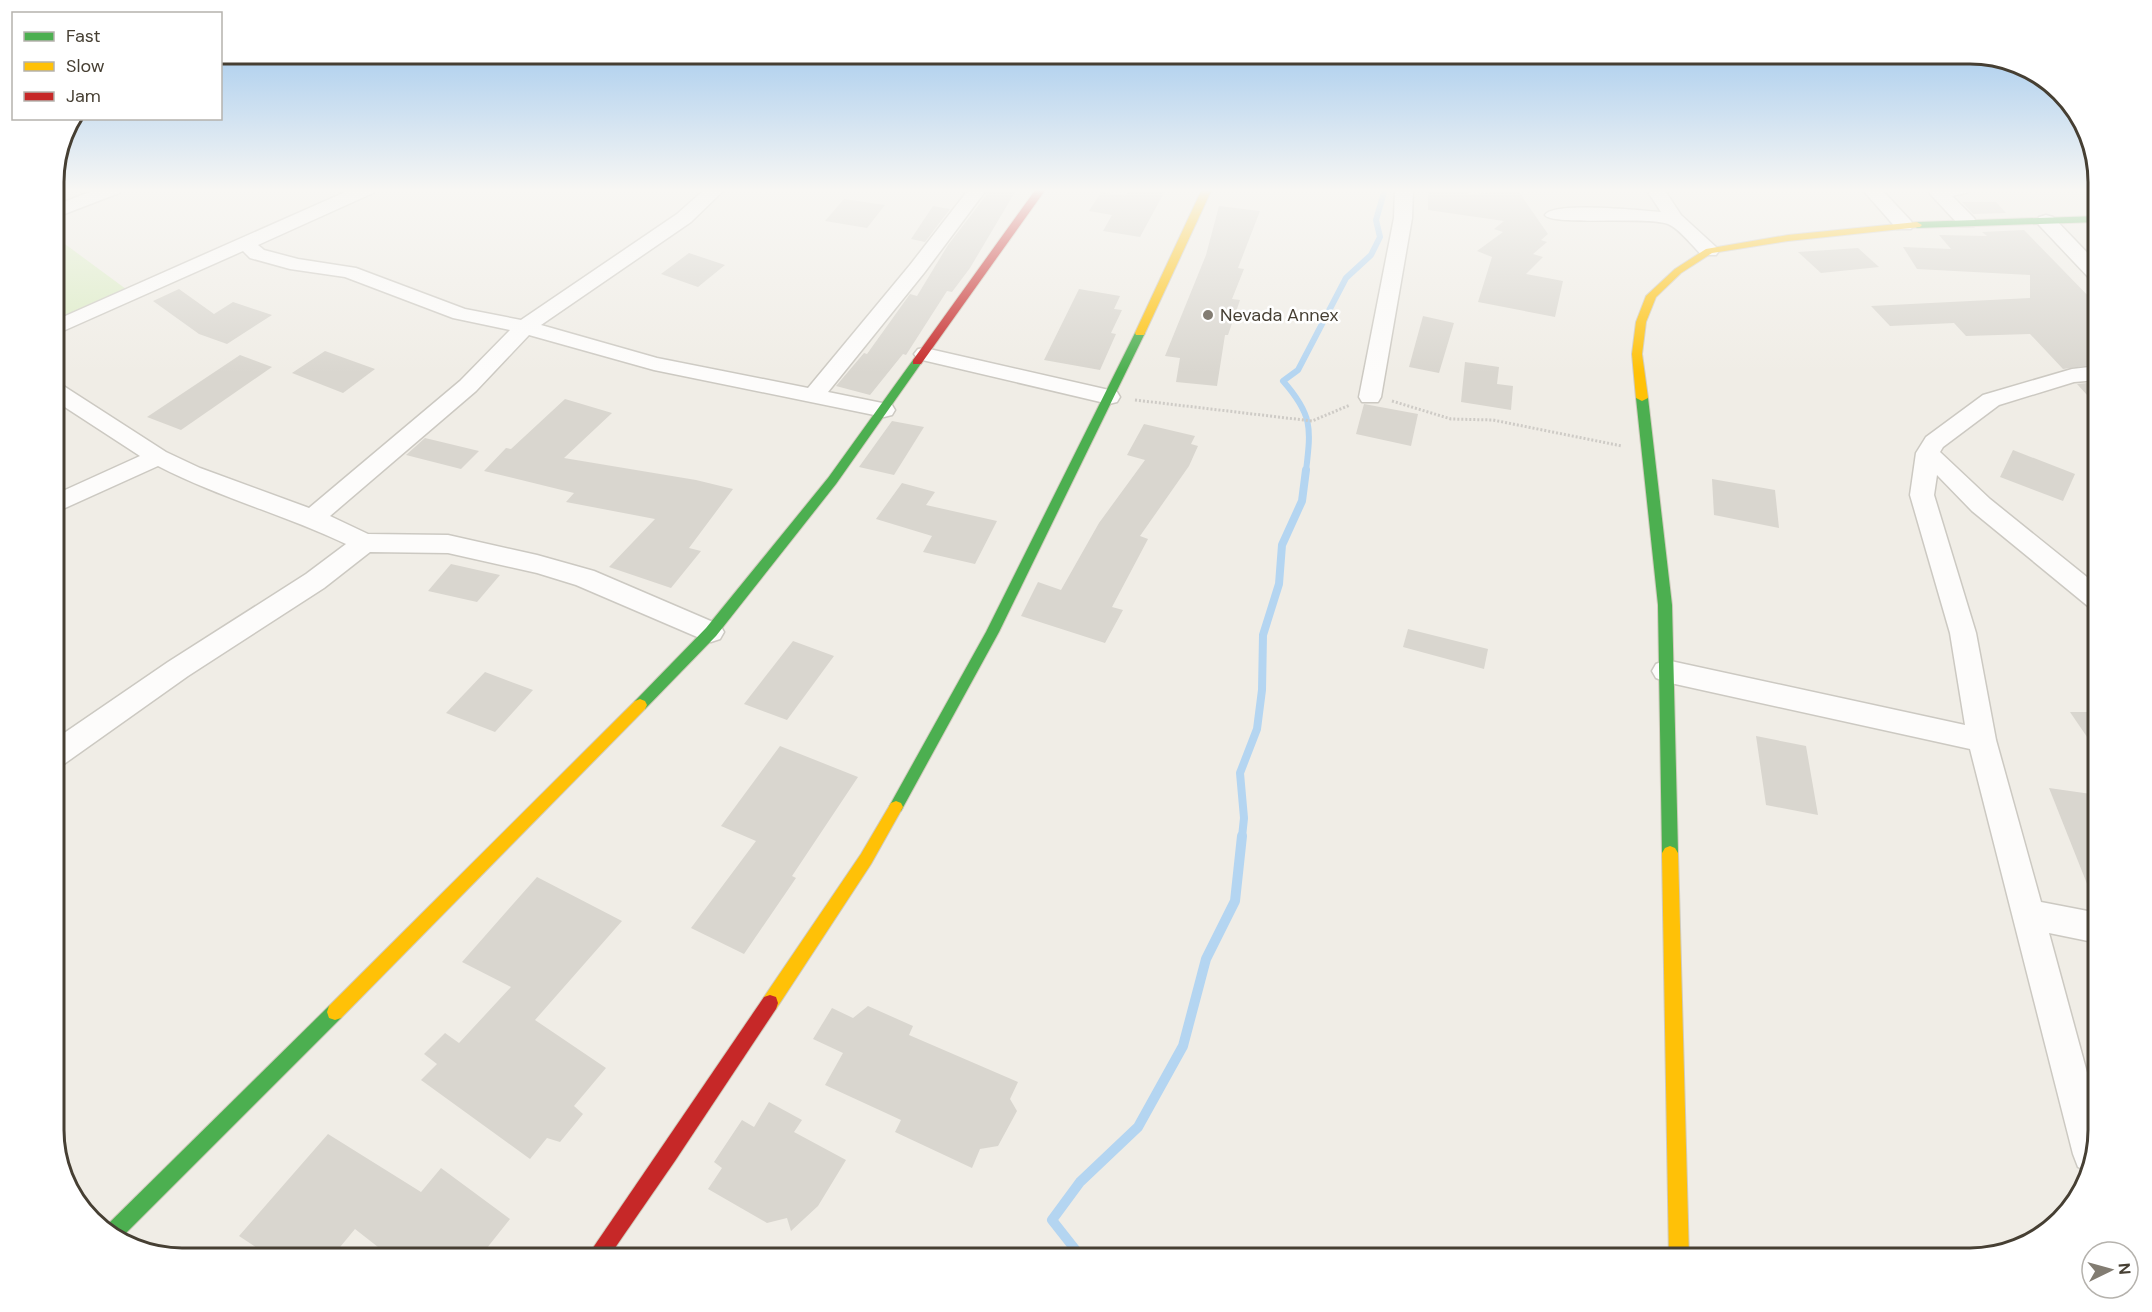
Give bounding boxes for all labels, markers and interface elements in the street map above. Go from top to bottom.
legend [12,12,222,120]
text: Fast [66,24,101,48]
text: Slow [66,54,105,78]
text: Jam [66,84,101,108]
place label: Nevada Annex [1220,303,1338,327]
marker: Nevada Annex [1201,308,1215,322]
north arrow [2080,1240,2140,1300]
text: N [2113,1262,2135,1275]

